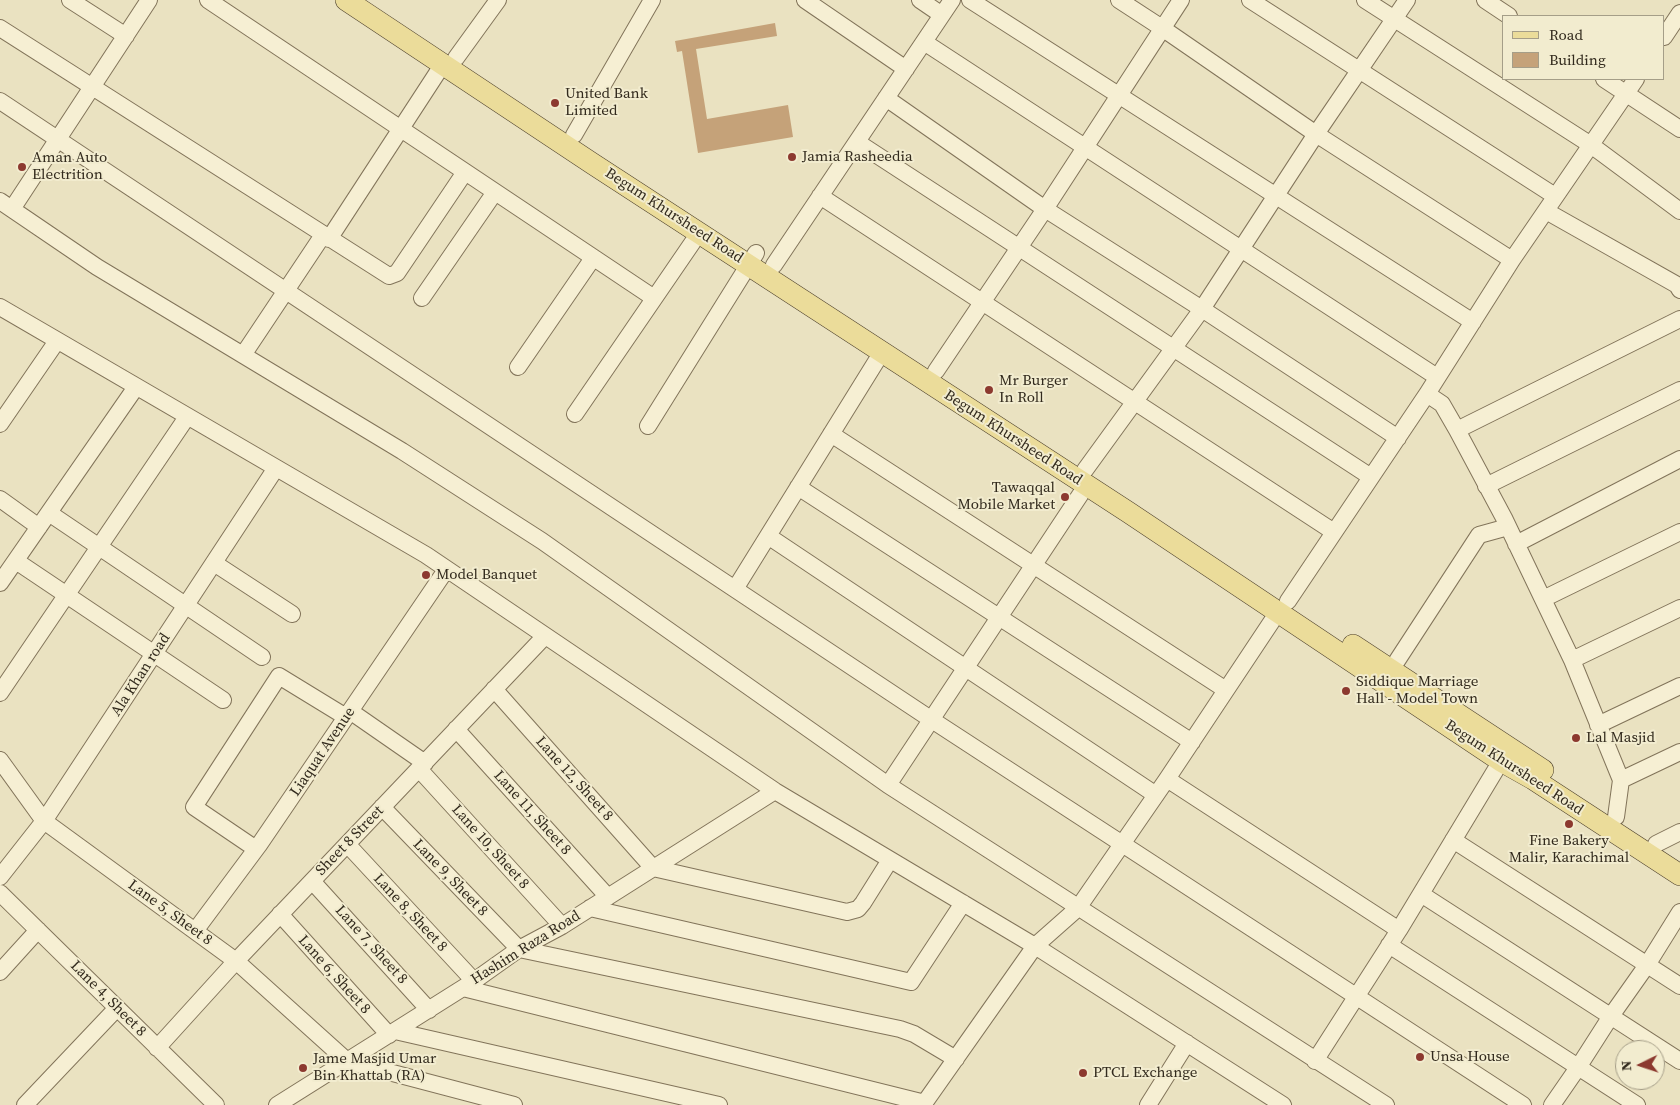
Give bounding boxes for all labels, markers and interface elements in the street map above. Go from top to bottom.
legend [1502,15,1665,80]
text: Road [1549,24,1583,45]
text: Building [1549,49,1606,70]
place label: United Bank Limited [565,85,648,120]
marker: United Bank Limited [549,97,561,109]
place label: Jamia Rasheedia [802,148,913,166]
place label: Aman Auto Electrition [32,149,107,184]
marker: Jamia Rasheedia [786,151,798,163]
marker: Aman Auto Electrition [16,161,28,173]
street label: Begum Khursheed Road [602,165,746,267]
place label: Mr Burger In Roll [999,372,1068,407]
marker: Mr Burger In Roll [983,384,995,396]
street label: Begum Khursheed Road [941,387,1085,489]
place label: Tawaqqal Mobile Market [958,479,1055,514]
marker: Tawaqqal Mobile Market [1059,491,1071,503]
place label: Model Banquet [436,566,537,584]
marker: Model Banquet [420,569,432,581]
street label: Ala Khan road [108,630,174,720]
place label: Siddique Marriage Hall - Model Town [1356,673,1478,708]
marker: Siddique Marriage Hall - Model Town [1340,685,1352,697]
street label: Liaquat Avenue [287,704,359,800]
street label: Begum Khursheed Road [1442,717,1586,819]
place label: Lal Masjid [1586,729,1655,747]
marker: Lal Masjid [1570,732,1582,744]
street label: Lane 12, Sheet 8 [531,733,617,825]
street label: Lane 11, Sheet 8 [489,767,575,859]
street label: Lane 10, Sheet 8 [447,801,533,893]
street label: Sheet 8 Street [312,802,388,880]
marker: Fine Bakery Malir, Karachimal [1563,818,1575,830]
place label: Fine Bakery Malir, Karachimal [1509,832,1629,867]
street label: Lane 9, Sheet 8 [409,836,491,920]
street label: Lane 8, Sheet 8 [369,870,451,956]
street label: Lane 5, Sheet 8 [124,876,216,950]
street label: Lane 7, Sheet 8 [331,902,411,988]
street label: Hashim Raza Road [468,907,584,989]
street label: Lane 6, Sheet 8 [294,932,374,1018]
street label: Lane 4, Sheet 8 [66,957,150,1041]
north arrow [1615,1040,1665,1090]
place label: Unsa House [1430,1048,1510,1066]
place label: Jame Masjid Umar Bin Khattab (RA) [313,1050,436,1085]
marker: Unsa House [1414,1051,1426,1063]
text: N [1616,1060,1636,1072]
marker: Jame Masjid Umar Bin Khattab (RA) [297,1062,309,1074]
place label: PTCL Exchange [1093,1064,1198,1082]
marker: PTCL Exchange [1077,1067,1089,1079]

